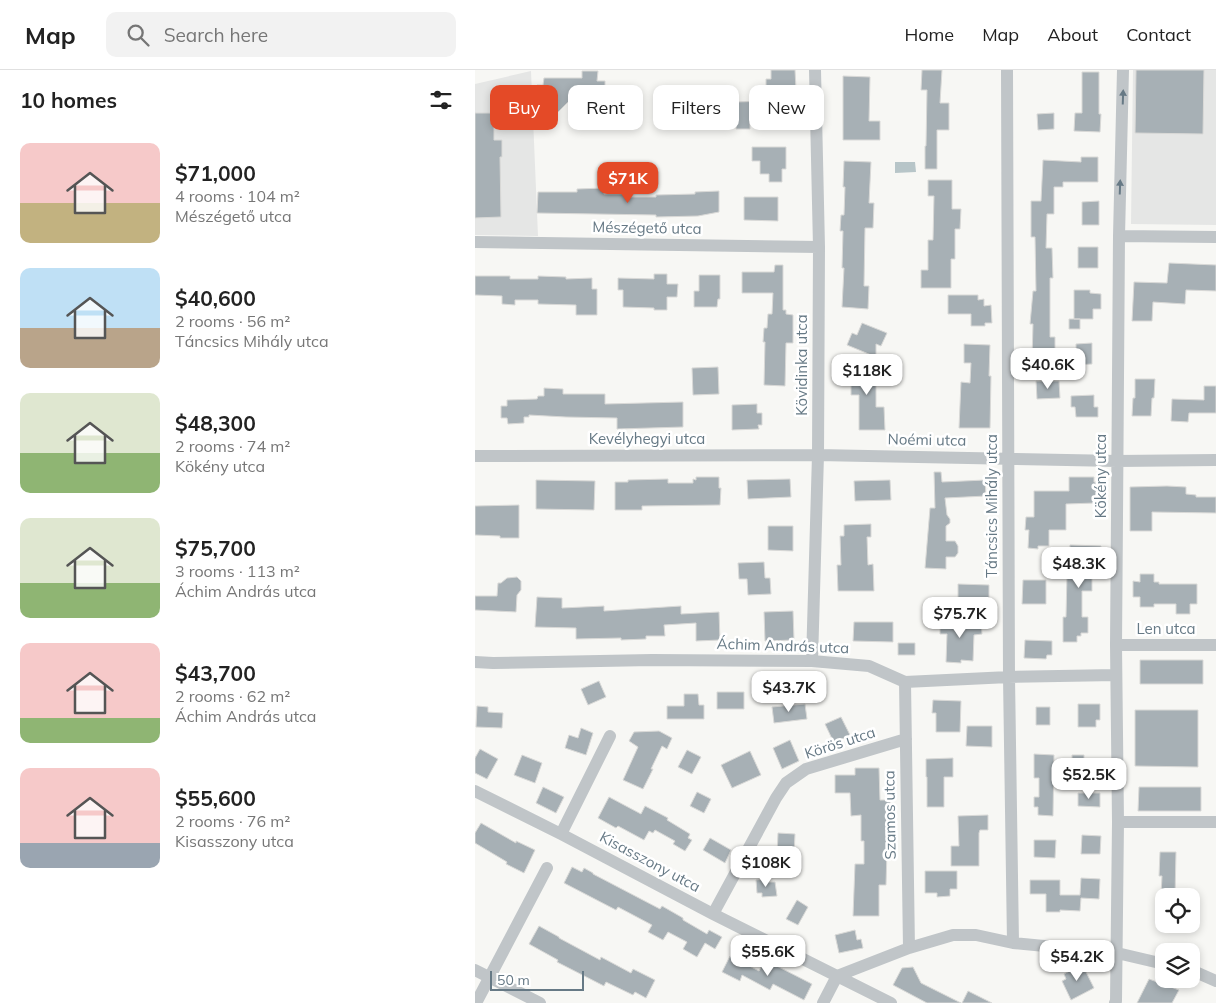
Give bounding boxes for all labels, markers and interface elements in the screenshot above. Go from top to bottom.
search box [106,12,456,57]
text: Map [25,20,76,50]
icon: search [124,21,152,49]
text: Search here [164,23,268,47]
text: Home [904,23,954,46]
text: Map [982,23,1019,46]
text: About [1047,23,1098,46]
text: Contact [1126,23,1191,46]
chip: Buy [490,85,558,130]
chip: Rent [568,85,643,130]
chip: Filters [653,85,739,130]
chip: New [749,85,824,130]
icon: filters [427,86,455,114]
text: 10 homes [20,87,117,113]
one-way arrow [1119,88,1127,104]
text: $71,000 [175,160,256,186]
pin: $71K [598,162,658,204]
icon: home [60,163,120,223]
text: $71K [608,168,648,188]
one-way arrow [1116,179,1124,195]
text: 4 rooms · 104 m² [175,186,300,206]
text: Mészégető utca [175,206,292,226]
street label: Mészégető utca [592,217,702,238]
text: $40,600 [175,285,256,311]
icon: home [60,288,120,348]
text: 2 rooms · 56 m² [175,311,290,331]
street label: Kövidinka utca [792,314,811,416]
text: Táncsics Mihály utca [175,331,329,351]
pin: $40.6K [1007,348,1089,390]
pin: $118K [832,354,902,396]
text: $40.6K [1021,354,1075,374]
text: $118K [842,360,892,380]
text: $48,300 [175,410,256,436]
icon: home [60,413,120,473]
street label: Kevélyhegyi utca [589,429,705,448]
street label: Noémi utca [887,429,967,450]
street label: Táncsics Mihály utca [982,434,1001,578]
street label: Kökény utca [1091,434,1110,518]
text: 2 rooms · 74 m² [175,436,290,456]
text: Kökény utca [175,456,265,476]
text: $75,700 [175,535,256,561]
icon: home [60,538,120,598]
pin: $48.3K [1038,546,1120,589]
text: $48.3K [1052,553,1106,573]
text: 3 rooms · 113 m² [175,561,300,581]
text: Áchim András utca [175,581,316,601]
pin: $75.7K [919,596,1001,639]
text: $75.7K [933,603,987,623]
street label: Len utca [1136,619,1196,638]
street label: Áchim András utca [716,634,850,657]
text: $43,700 [175,660,256,686]
icon: home [60,663,120,723]
pin: $43.7K [748,670,830,713]
text: $43.7K [762,677,816,697]
text: 2 rooms · 62 m² [175,686,290,706]
text: Áchim András utca [175,706,316,726]
street label: Körös utca [802,722,878,763]
pin: $52.5K [1048,758,1130,800]
text: $52.5K [1062,764,1116,784]
street label: Szamos utca [879,770,900,860]
text: $55,600 [175,785,256,811]
icon: home [60,788,120,848]
text: 2 rooms · 76 m² [175,811,290,831]
street label: Kisasszony utca [597,827,704,896]
text: Kisasszony utca [175,831,294,851]
pin: $108K [731,846,801,888]
text: $108K [741,852,791,872]
map controls [1155,888,1200,988]
button: locate [1155,888,1200,933]
pin: $55.6K [727,934,809,977]
pin: $54.2K [1036,940,1118,982]
text: $55.6K [741,941,795,961]
button: layers [1155,943,1200,988]
text: $54.2K [1050,946,1104,966]
scale bar [490,968,584,991]
text: 50 m [497,971,530,989]

